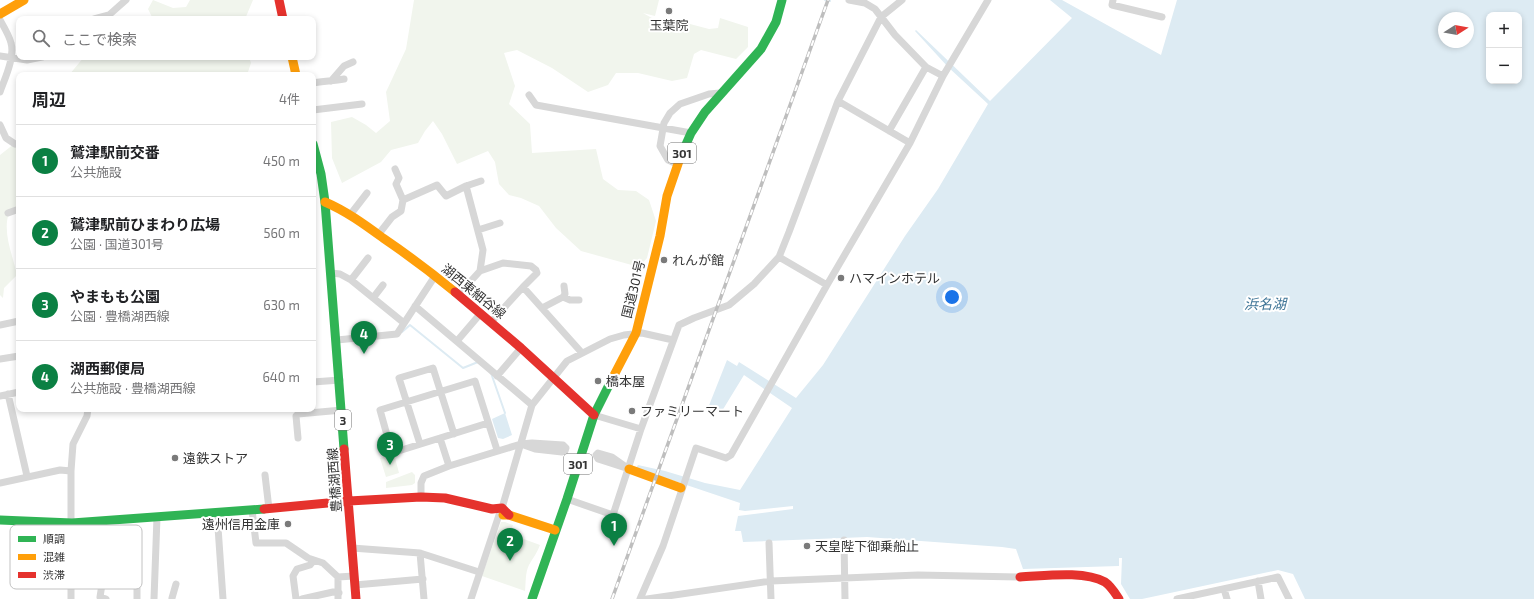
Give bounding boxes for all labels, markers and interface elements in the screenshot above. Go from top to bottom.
marker: 玉葉院 [664,6,674,16]
north arrow [1438,12,1474,48]
map controls [1486,12,1522,84]
button: + [1486,12,1522,48]
search box [16,16,316,60]
place label: 玉葉院 [649,17,689,33]
icon: search [30,27,52,49]
text: ここで検索 [62,30,137,48]
button: − [1486,48,1522,84]
text: 周辺 [32,89,66,109]
text: 4件 [279,91,300,107]
text: 鷲津駅前交番 [70,143,160,161]
road number: 301 [668,143,696,163]
text: 1 [42,153,48,169]
text: 450 m [263,153,300,169]
text: 公共施設 [70,164,122,180]
text: 鷲津駅前ひまわり広場 [70,215,220,233]
text: 2 [41,225,49,241]
text: 560 m [263,225,300,241]
text: 公園 · 国道301号 [70,236,164,252]
place label: れんが館 [672,252,724,268]
marker: れんが館 [659,255,669,265]
street label: 国道301号 [618,258,648,320]
street label: 湖西東細谷線 [439,260,509,322]
place label: ハマインホテル [849,270,940,286]
marker: ハマインホテル [836,273,846,283]
text: やまもも公園 [70,287,160,305]
your location [942,287,962,307]
water label: 浜名湖 [1244,295,1288,312]
text: 3 [41,297,49,313]
text: 630 m [263,297,300,313]
text: 公園 · 豊橋湖西線 [70,308,170,324]
pin: 4 [351,321,377,354]
text: 湖西郵便局 [70,359,145,377]
text: 4 [41,369,49,385]
text: 640 m [262,369,300,385]
place label: 橋本屋 [606,373,645,389]
marker: 橋本屋 [593,376,603,386]
text: 公共施設 · 豊橋湖西線 [70,380,196,396]
place label: ファミリーマート [640,403,744,419]
marker: ファミリーマート [627,406,637,416]
road number: 3 [335,410,351,430]
pin: 3 [377,432,403,465]
street label: 豊橋湖西線 [324,447,344,513]
place label: 遠鉄ストア [183,450,248,466]
marker: 遠鉄ストア [170,453,180,463]
road number: 301 [564,454,592,474]
pin: 1 [601,513,627,546]
place label: 遠州信用金庫 [202,516,280,532]
marker: 遠州信用金庫 [283,519,293,529]
legend [10,525,142,589]
pin: 2 [497,528,523,561]
text: 順調 [43,532,65,545]
place label: 天皇陛下御乗船止 [815,538,919,554]
marker: 天皇陛下御乗船止 [802,541,812,551]
text: 混雑 [43,550,65,563]
text: 渋滞 [43,568,65,581]

